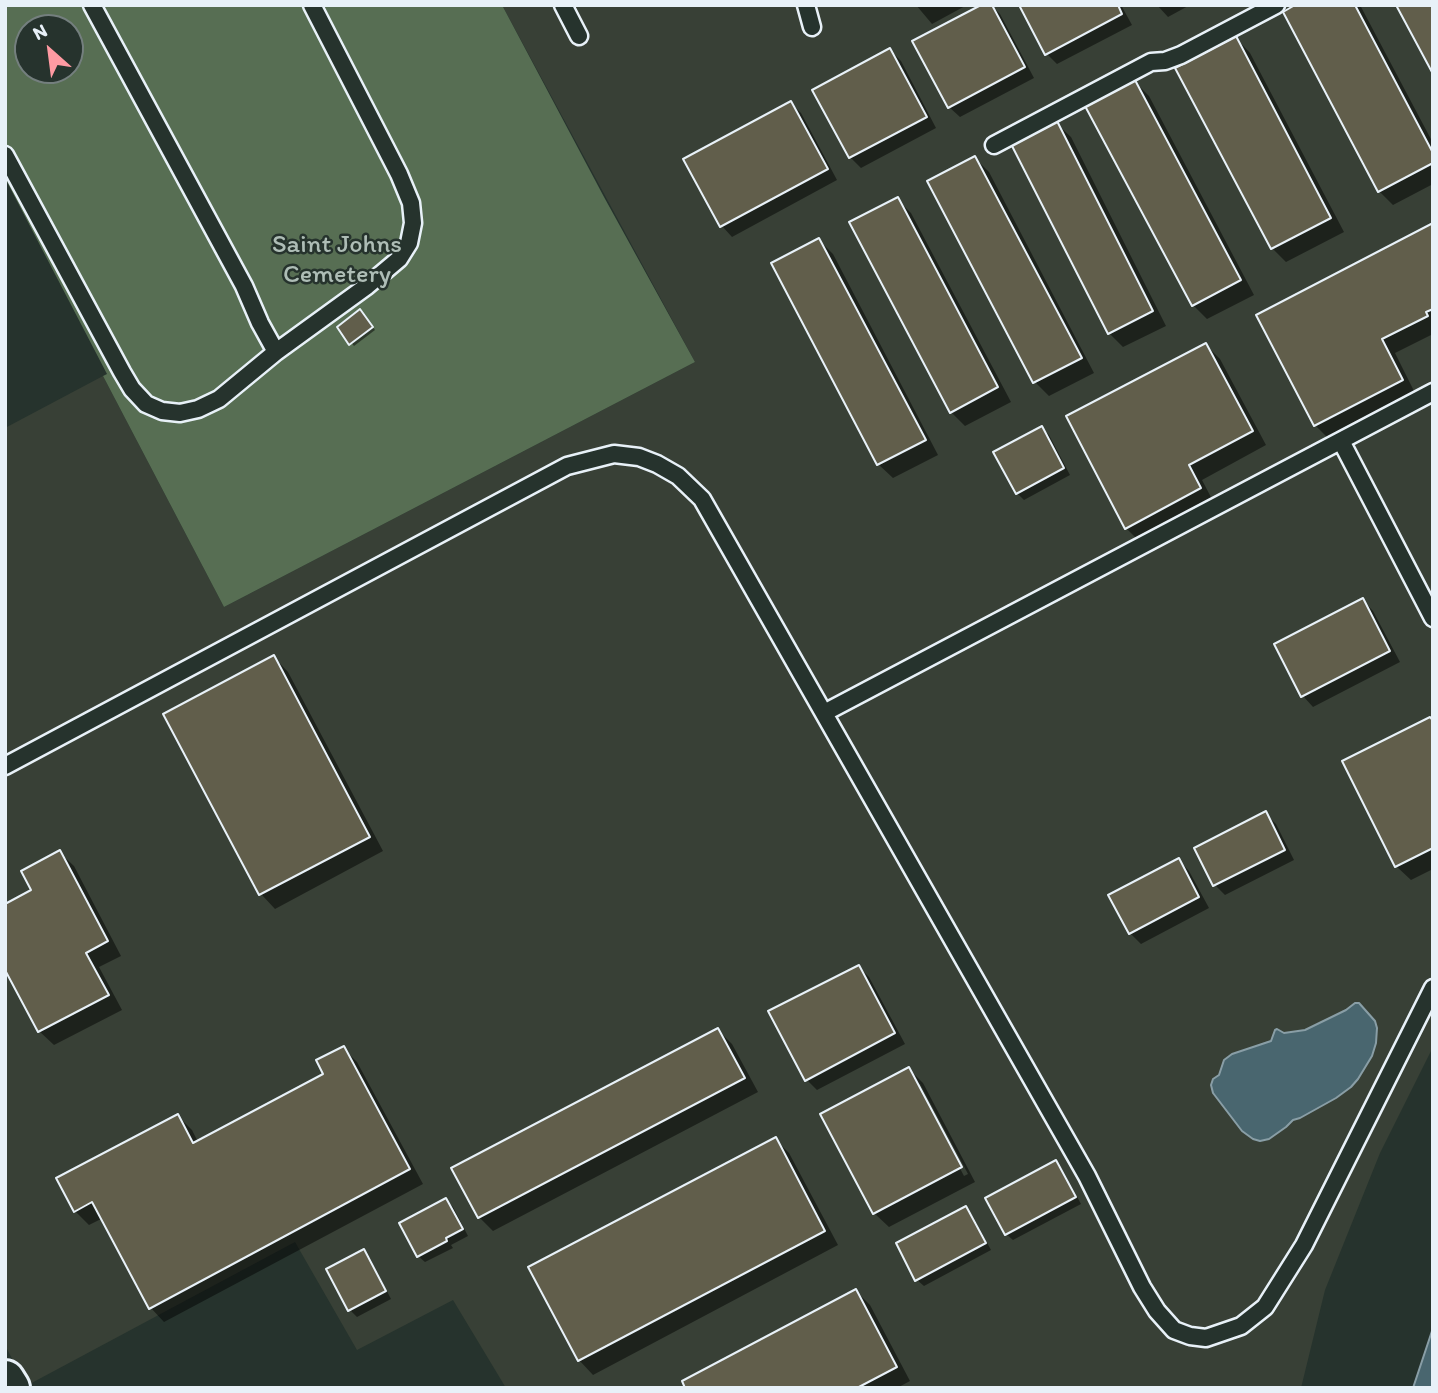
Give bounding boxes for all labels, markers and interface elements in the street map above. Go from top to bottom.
north arrow [14,14,84,84]
text: N [29,19,51,45]
park label: Saint Johns Cemetery [272,229,402,290]

